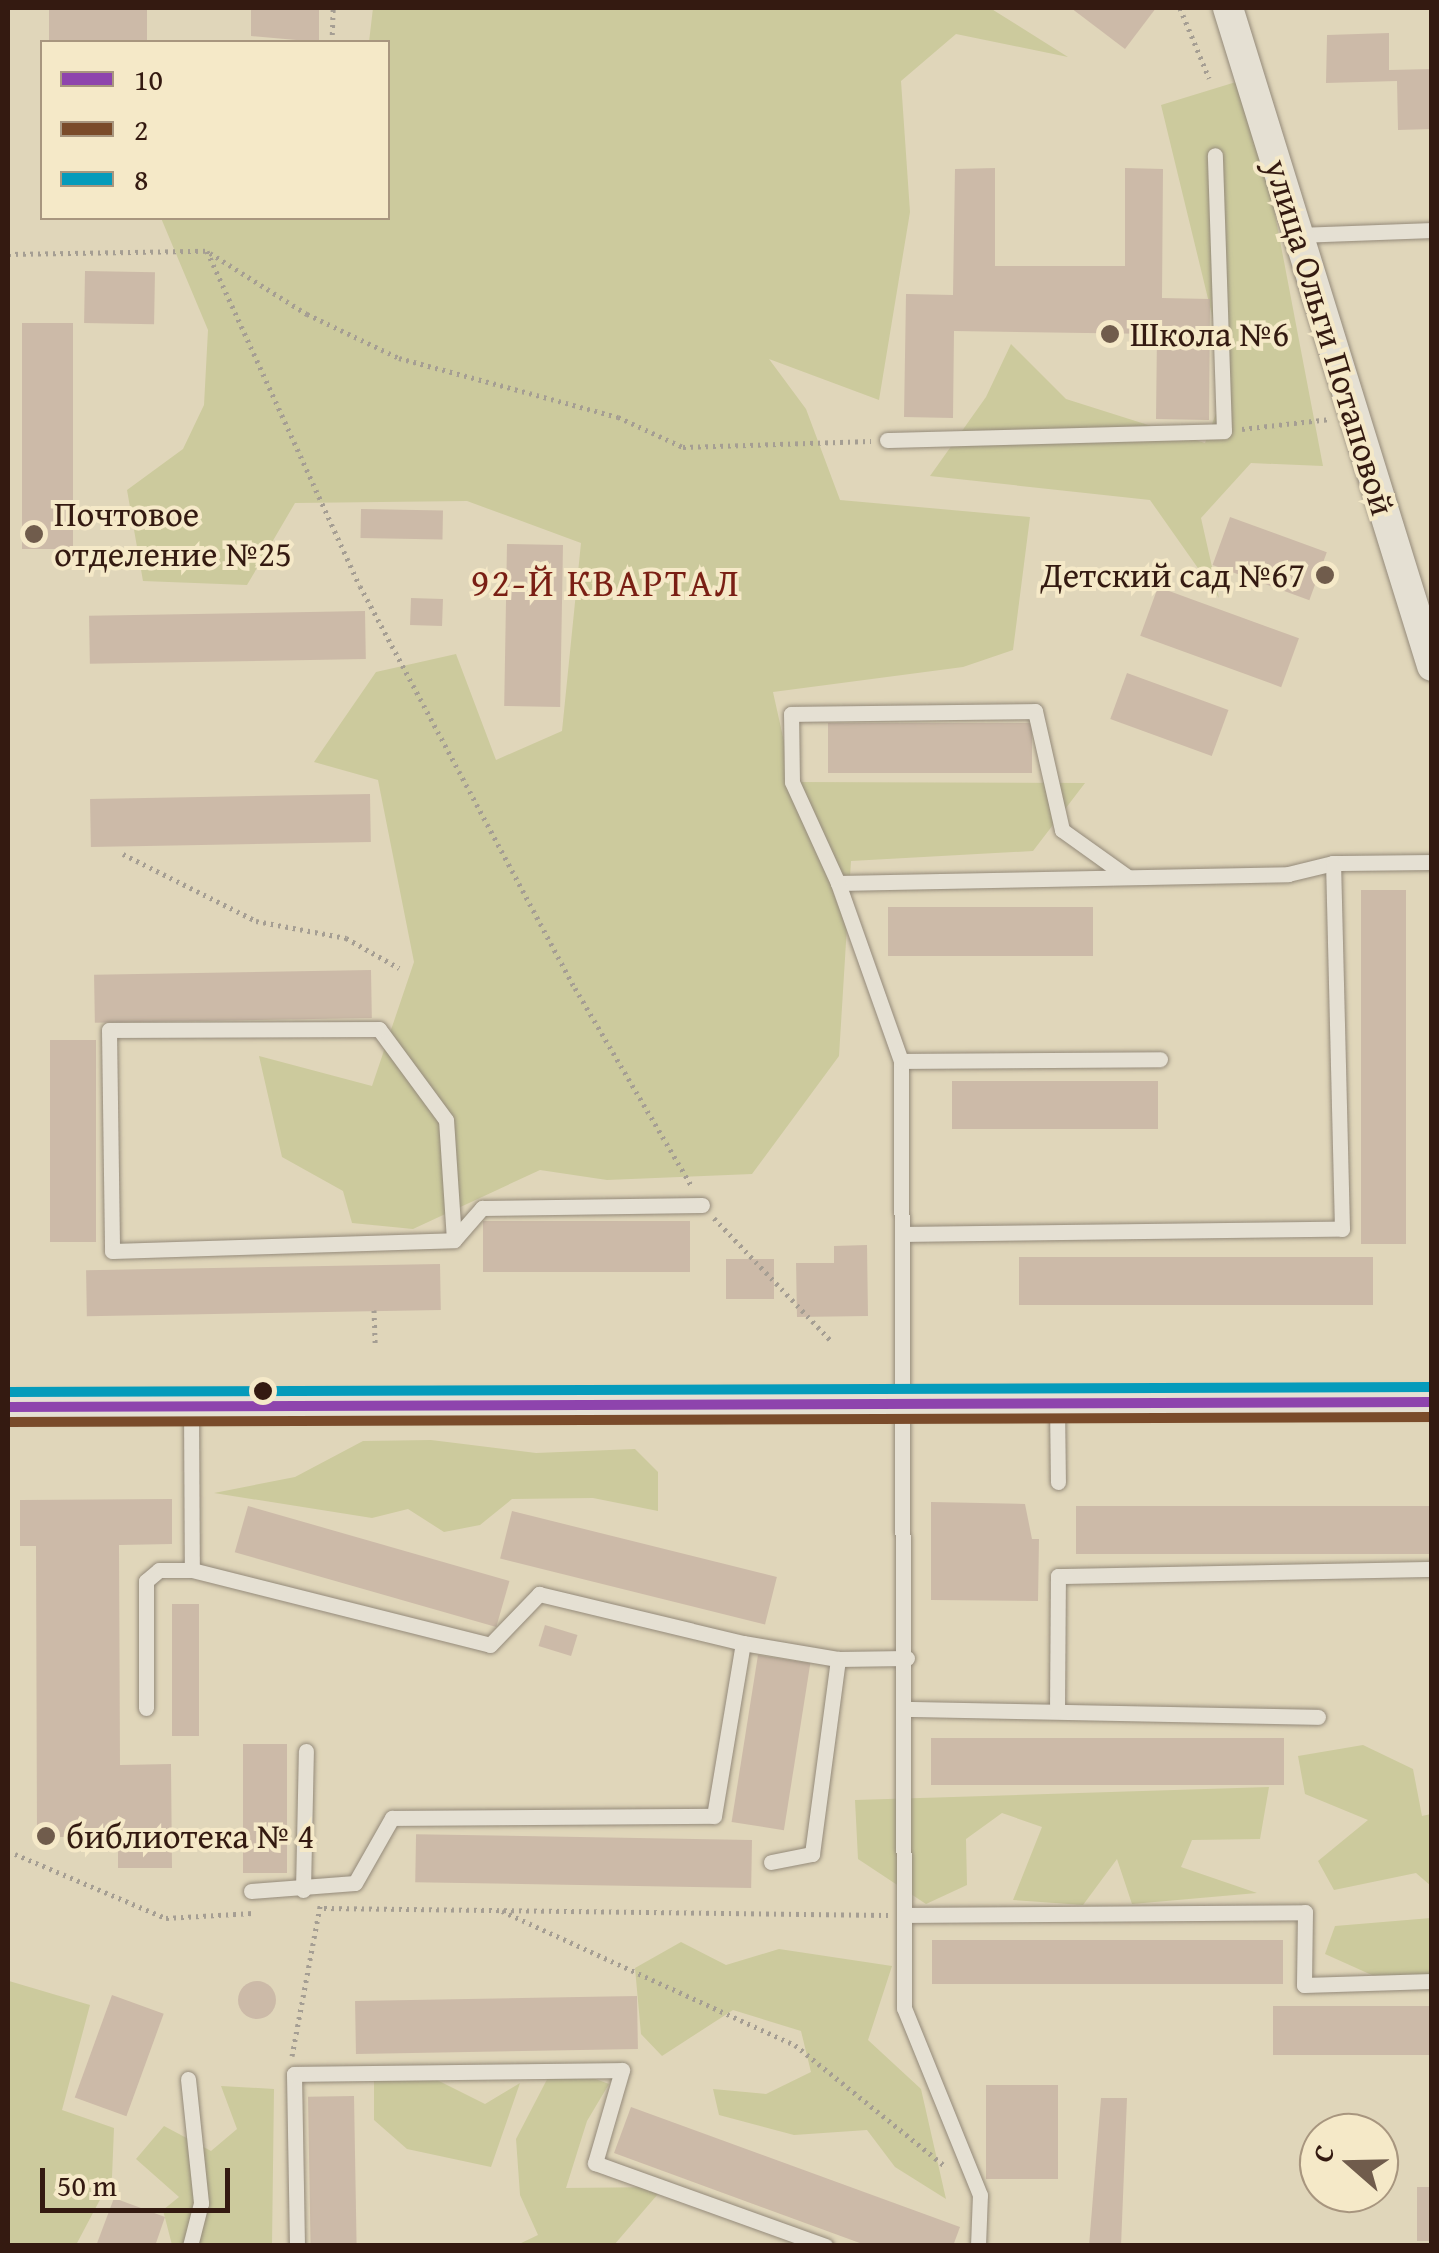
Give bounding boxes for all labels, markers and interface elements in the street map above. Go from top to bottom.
legend [40,40,390,220]
text: 10 [134,57,163,101]
text: 2 [134,107,148,151]
street label: улица Ольги Потаповой [1256,154,1404,520]
text: 8 [134,157,148,201]
place label: Школа №6 [1130,313,1289,355]
marker: Школа №6 [1099,323,1121,345]
place label: Почтовое отделение №25 [54,493,292,575]
marker: Почтовое отделение №25 [23,523,45,545]
place label: Детский сад №67 [1040,554,1305,596]
district label: 92-Й КВАРТАЛ [471,560,741,606]
marker: Детский сад №67 [1314,564,1336,586]
unlabelled marker [253,1381,273,1401]
place label: библиотека № 4 [66,1815,314,1857]
marker: библиотека № 4 [35,1825,57,1847]
north arrow [1299,2113,1399,2213]
text: С [1300,2139,1344,2168]
scale bar [45,2148,235,2210]
text: 50 m [57,2163,117,2207]

